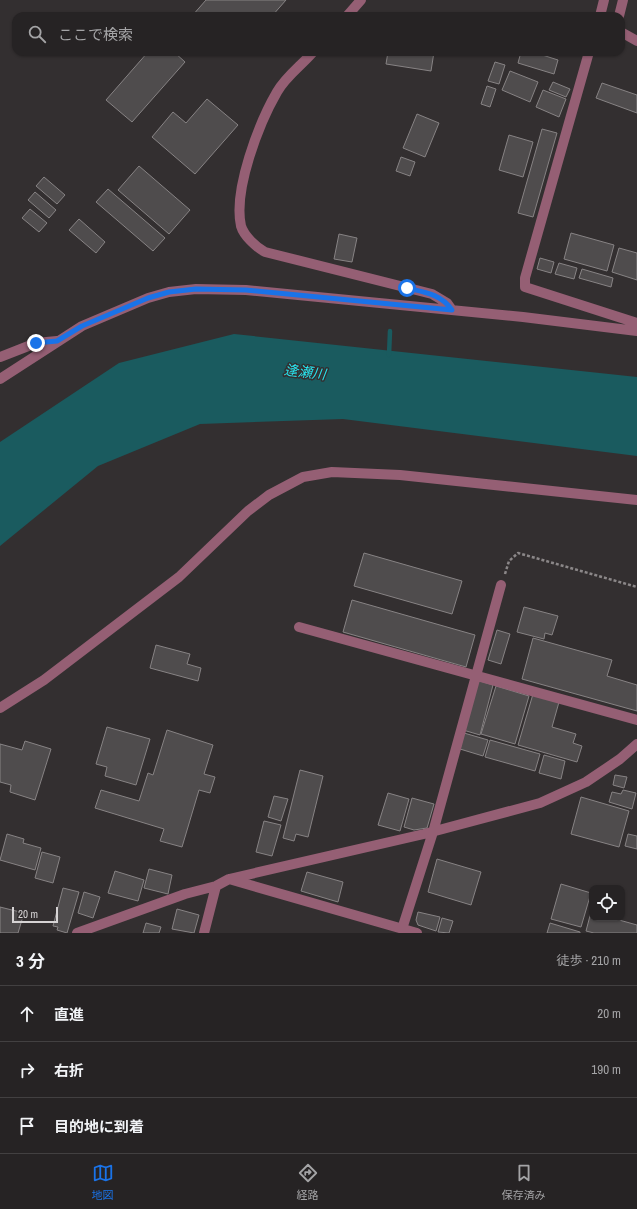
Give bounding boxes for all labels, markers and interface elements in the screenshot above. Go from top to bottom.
search box [12,12,625,56]
icon: search [26,23,48,45]
text: ここで検索 [58,24,133,45]
route start [398,279,416,297]
route end [27,334,45,352]
water label: 逢瀬川 [283,361,329,384]
map controls [589,885,625,921]
button: locate [589,885,625,921]
scale bar [12,905,58,924]
text: 20 m [18,907,38,921]
text: 3 分 [16,949,45,972]
text: 徒歩 · 210 m [556,952,621,969]
icon: ahead [16,1003,38,1025]
text: 直進 [54,1004,84,1025]
text: 20 m [597,1005,621,1022]
icon: right [16,1059,38,1081]
text: 右折 [54,1060,84,1081]
text: 190 m [591,1061,621,1078]
icon: arrive [16,1115,38,1137]
text: 目的地に到着 [54,1116,144,1137]
tab: 地図 [92,1162,114,1202]
tab: 経路 [297,1162,319,1202]
tab: 保存済み [502,1162,546,1202]

